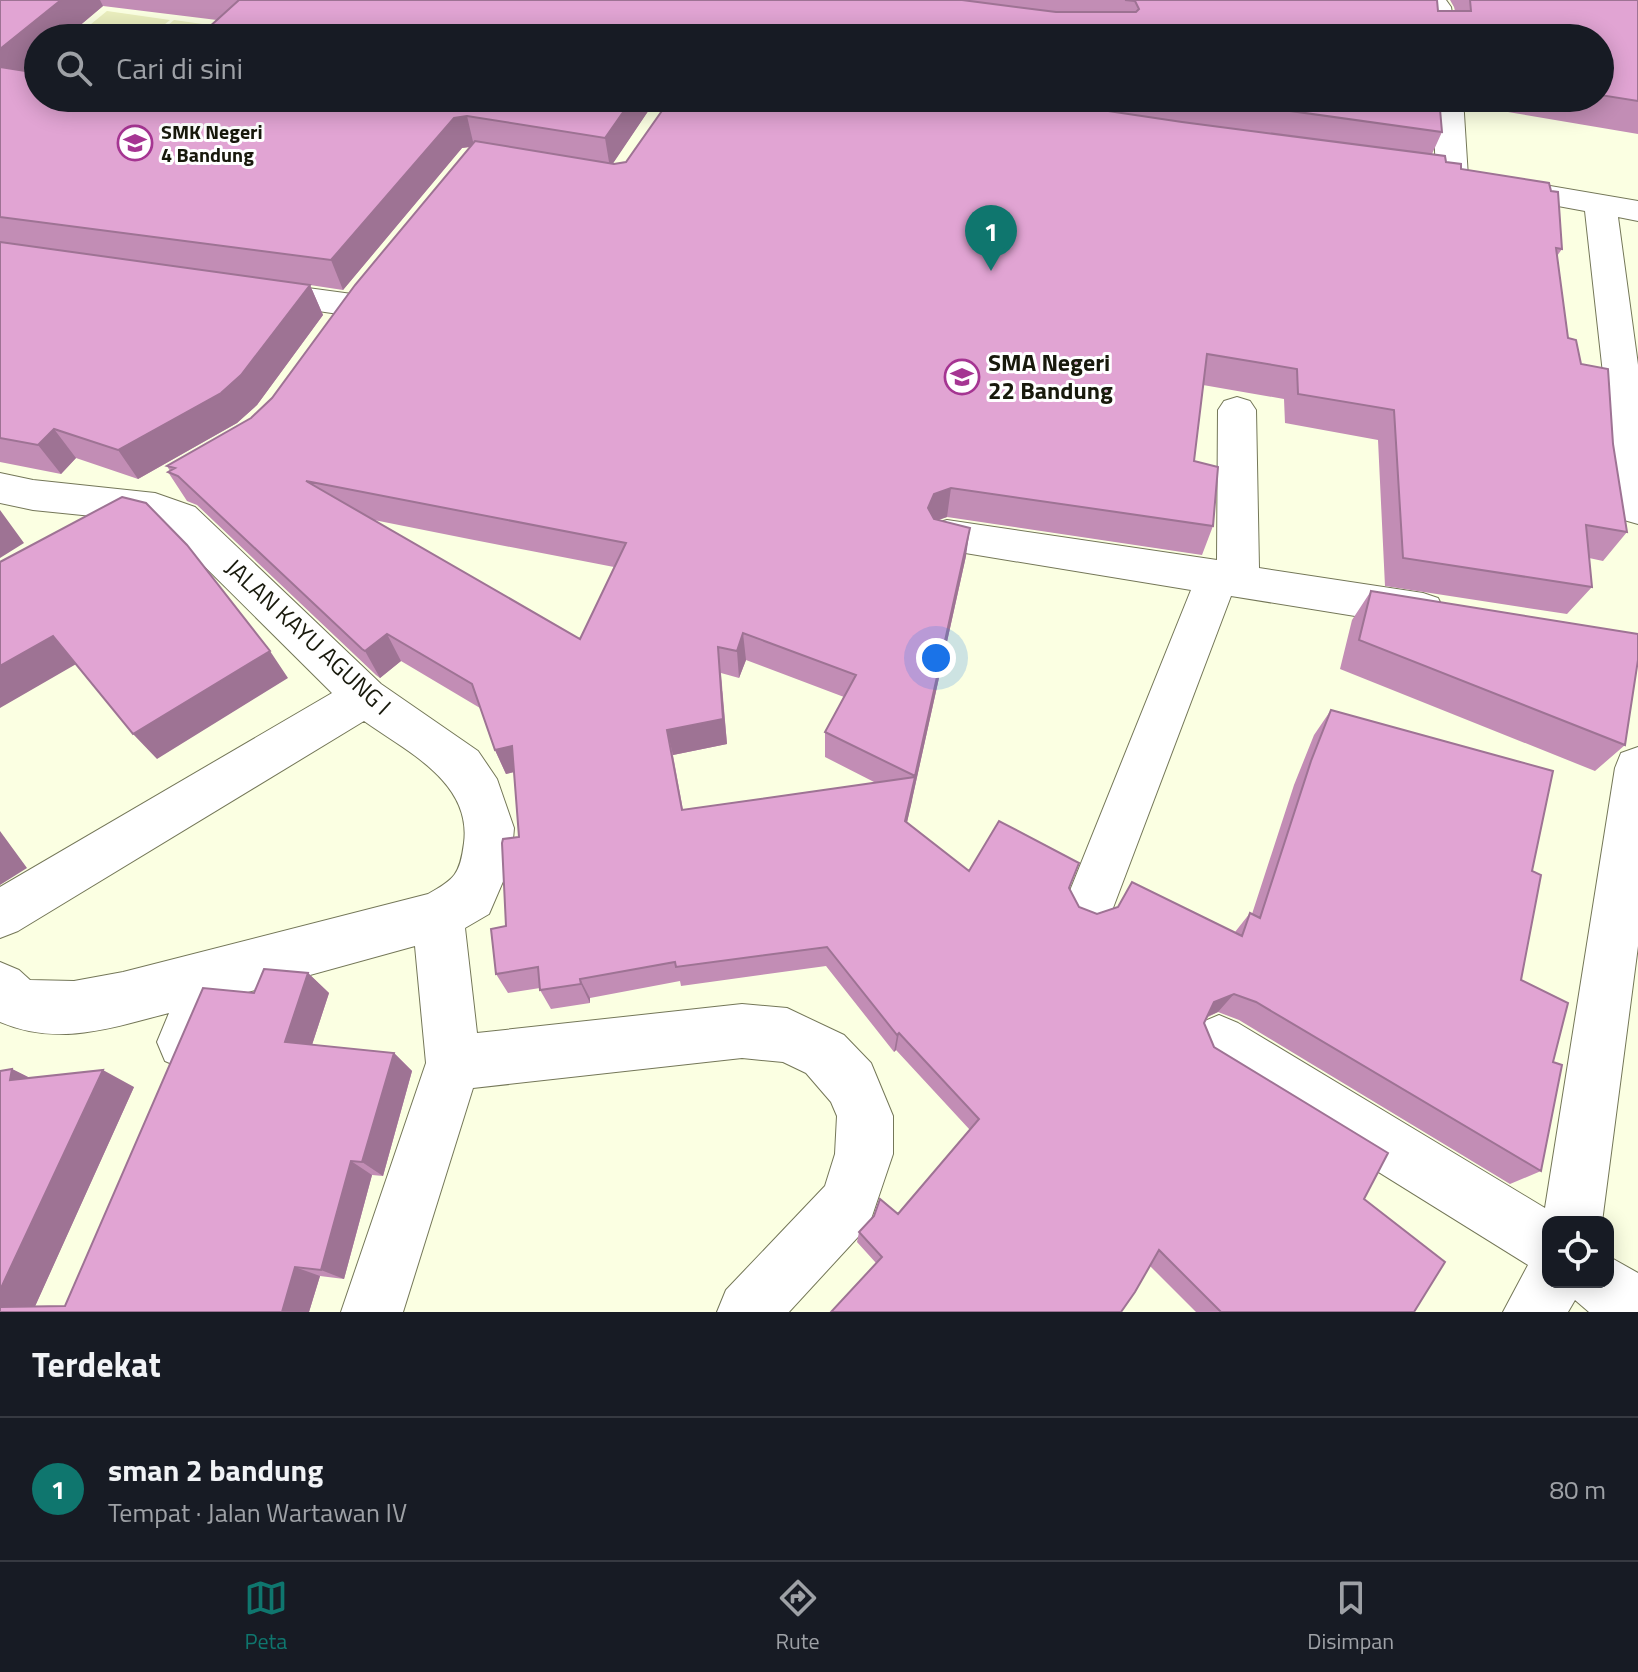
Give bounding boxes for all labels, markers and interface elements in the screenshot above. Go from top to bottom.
search box [24,24,1614,112]
text: Cari di sini [116,45,243,91]
icon: search [52,46,96,90]
place label: SMK Negeri 4 Bandung [161,116,263,170]
school or university icon: SMK Negeri 4 Bandung [116,124,154,162]
pin: 1 [965,205,1017,271]
place label: SMA Negeri 22 Bandung [988,344,1113,408]
school or university icon: SMA Negeri 22 Bandung [943,358,981,396]
street label: JALAN KAYU AGUNG I [218,550,400,723]
your location [916,638,956,678]
map controls [1542,1216,1614,1288]
button: locate [1542,1216,1614,1288]
text: Terdekat [32,1338,161,1390]
text: sman 2 bandung [108,1447,323,1493]
text: 1 [51,1470,65,1509]
text: 80 m [1549,1470,1606,1509]
text: Tempat · Jalan Wartawan IV [108,1493,407,1532]
tab: Peta [244,1576,288,1658]
tab: Rute [776,1576,820,1658]
tab: Disimpan [1307,1576,1394,1658]

